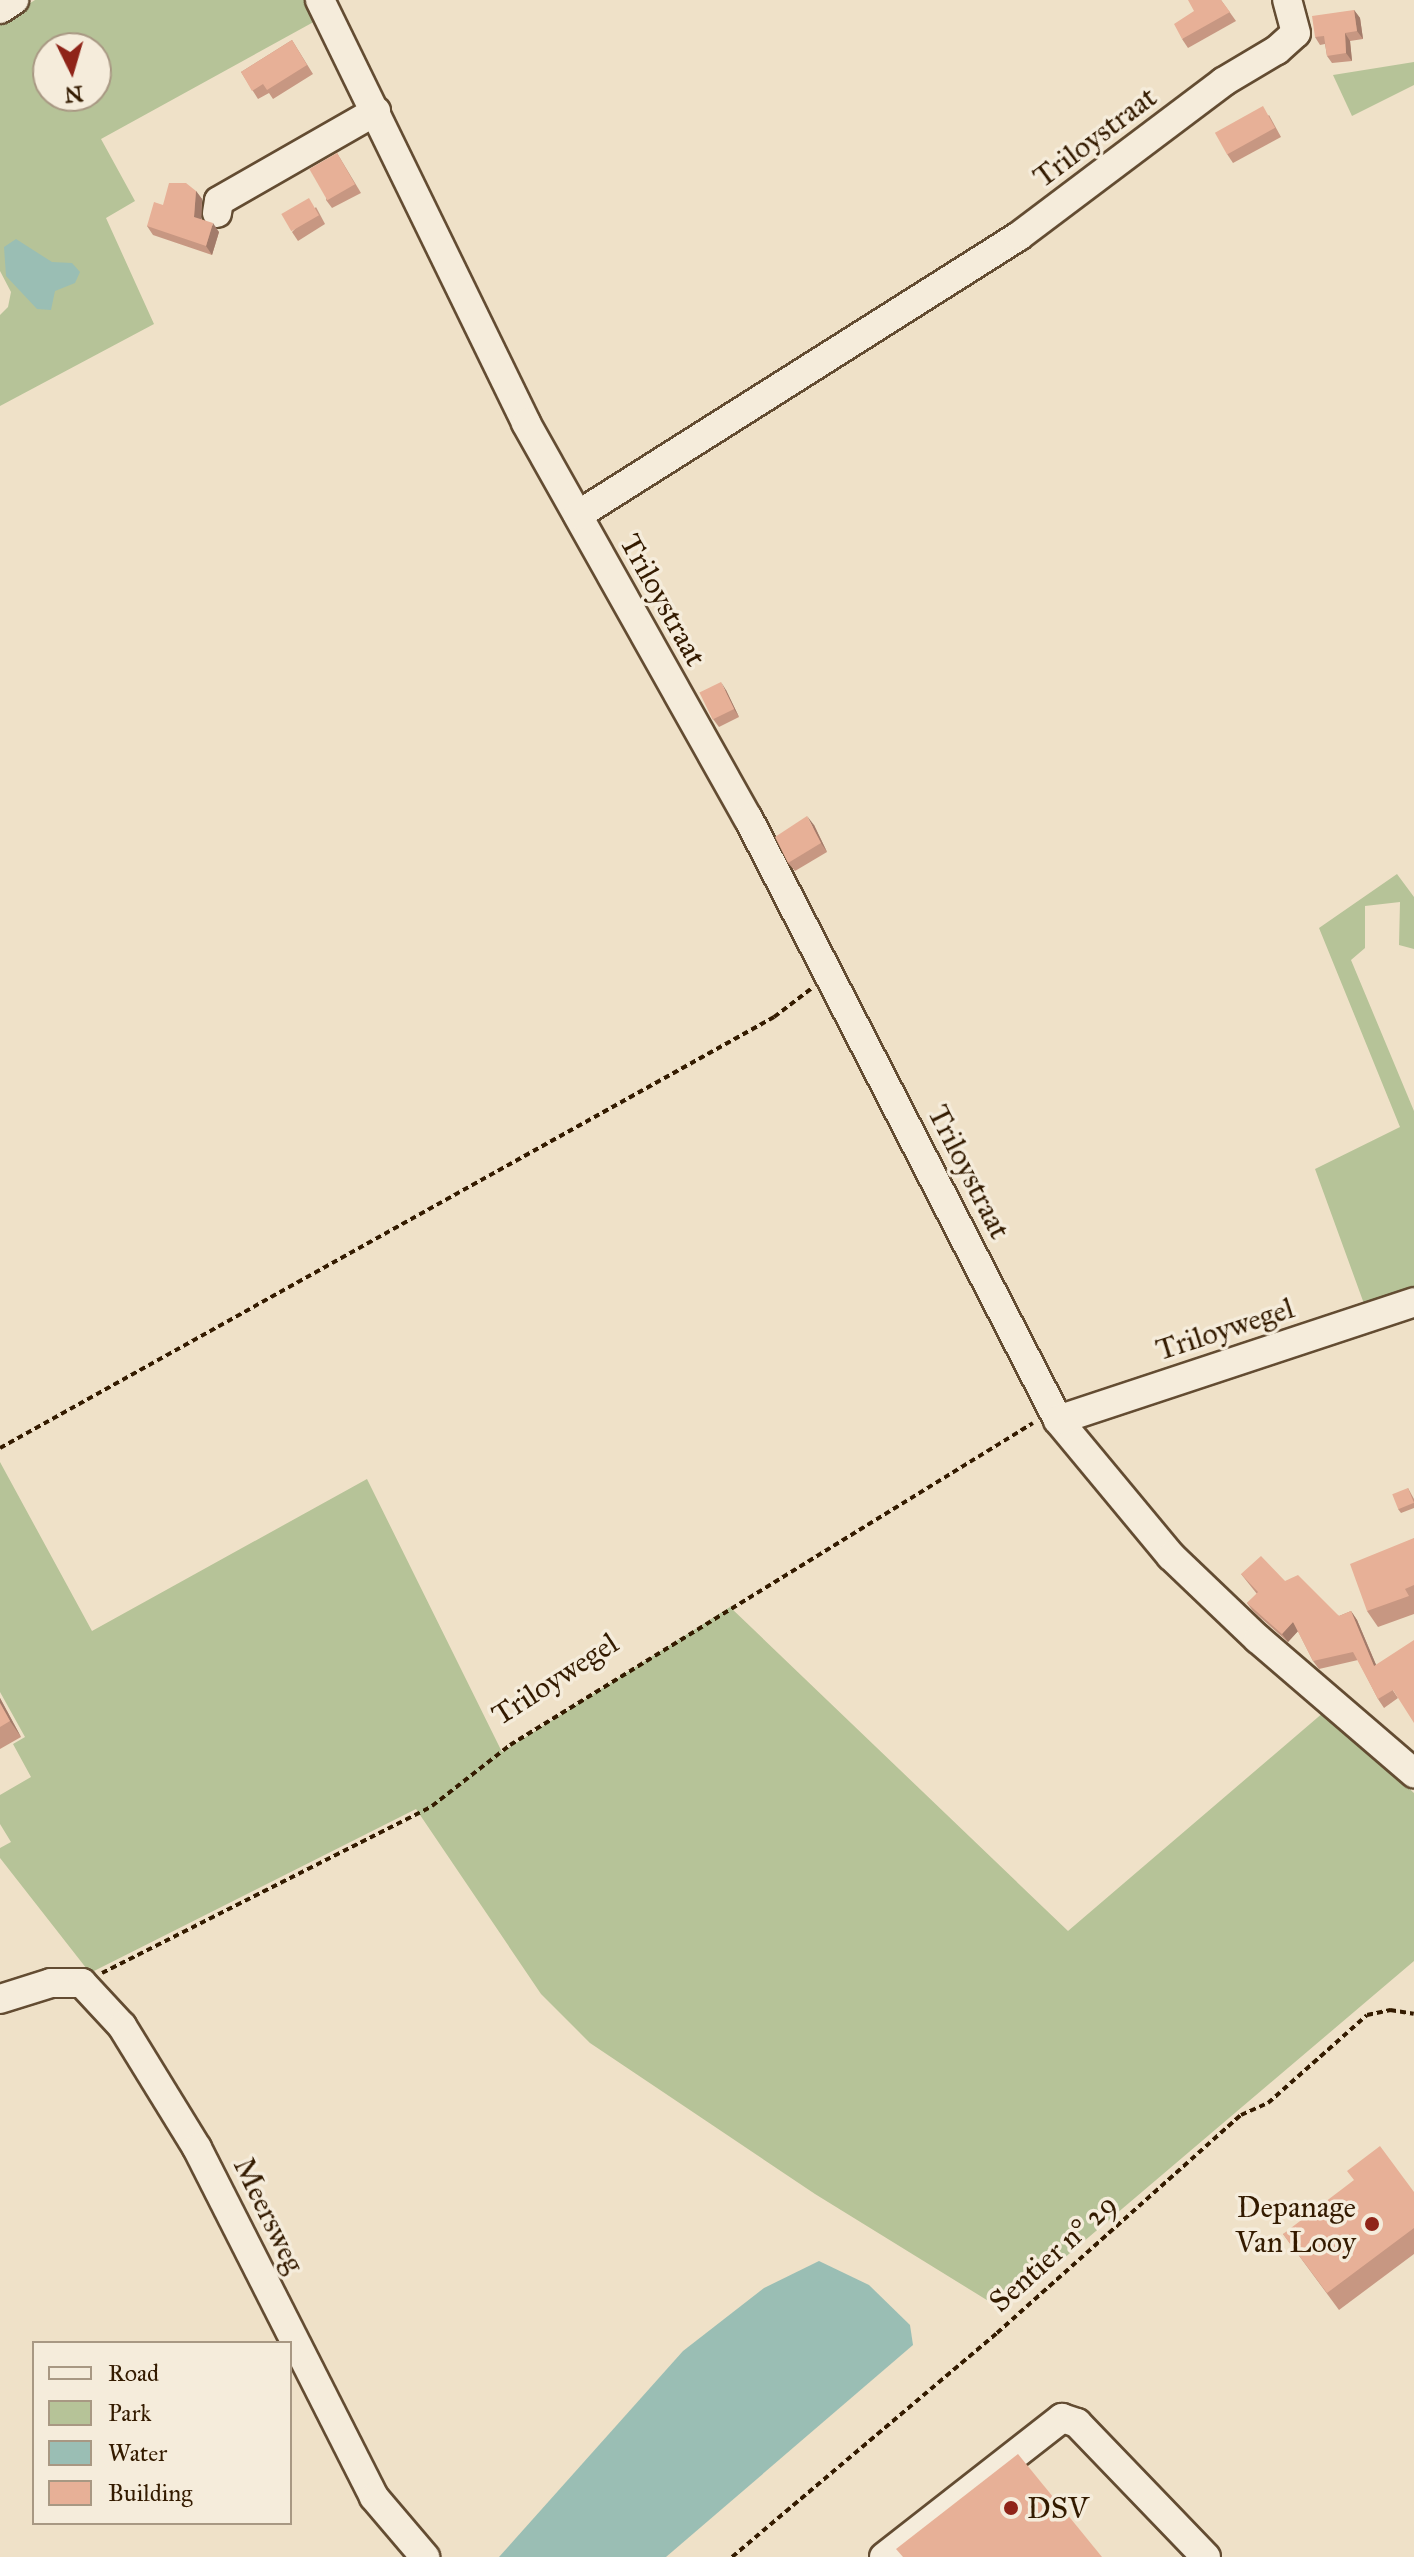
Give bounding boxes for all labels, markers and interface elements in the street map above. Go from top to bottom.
north arrow [32,32,112,112]
street label: Triloystraat [1026,79,1164,195]
text: N [63,80,84,109]
street label: Triloystraat [612,528,714,672]
street label: Triloystraat [920,1099,1018,1245]
street label: Triloywegel [1151,1290,1299,1368]
street label: Triloywegel [485,1625,625,1733]
street label: Meersweg [226,2152,312,2278]
street label: Sentier n° 29 [982,2186,1124,2320]
place label: Depanage Van Looy [1235,2189,1356,2260]
marker: Depanage Van Looy [1363,2215,1381,2233]
legend [32,2341,292,2525]
text: Road [108,2358,159,2388]
text: Park [108,2398,151,2428]
text: Water [108,2438,167,2468]
text: Building [108,2478,193,2508]
place label: DSV [1027,2490,1089,2526]
marker: DSV [1002,2499,1020,2517]

